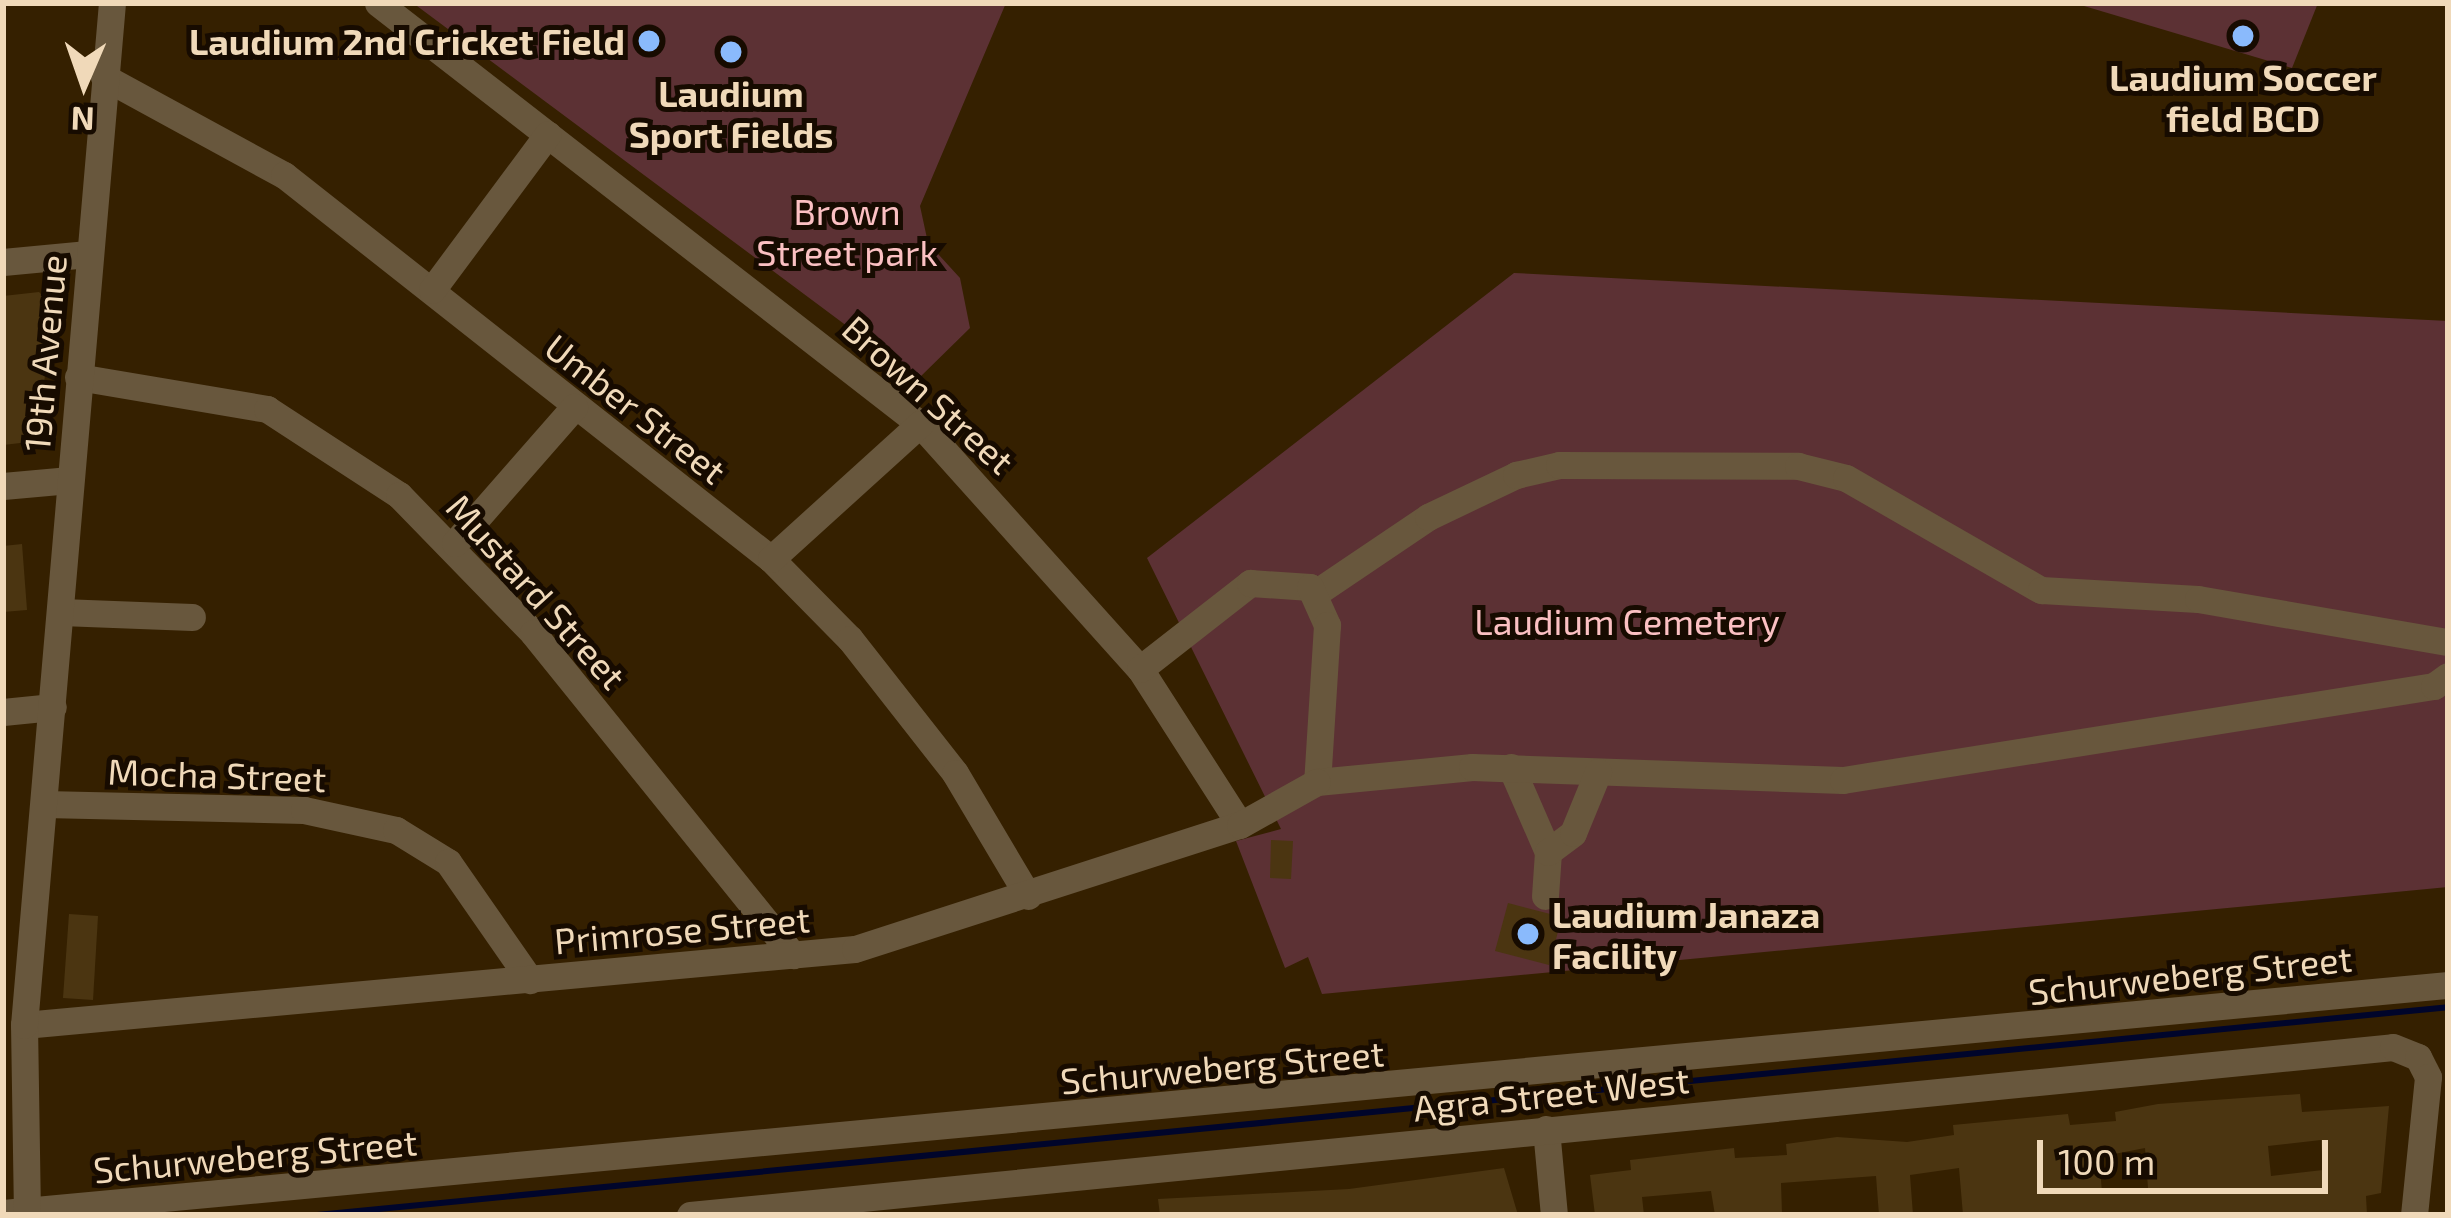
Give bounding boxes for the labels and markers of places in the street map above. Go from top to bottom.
place label: Laudium 2nd Cricket Field [189,19,625,63]
marker: Laudium Soccer field BCD [2230,23,2256,49]
marker: Laudium 2nd Cricket Field [636,28,662,54]
marker: Laudium Sport Fields [718,39,744,65]
place label: Laudium Soccer field BCD [2109,54,2377,139]
place label: Laudium Sport Fields [629,70,833,155]
place label: Laudium Janaza Facility [1552,891,1821,976]
marker: Laudium Janaza Facility [1515,921,1541,947]

